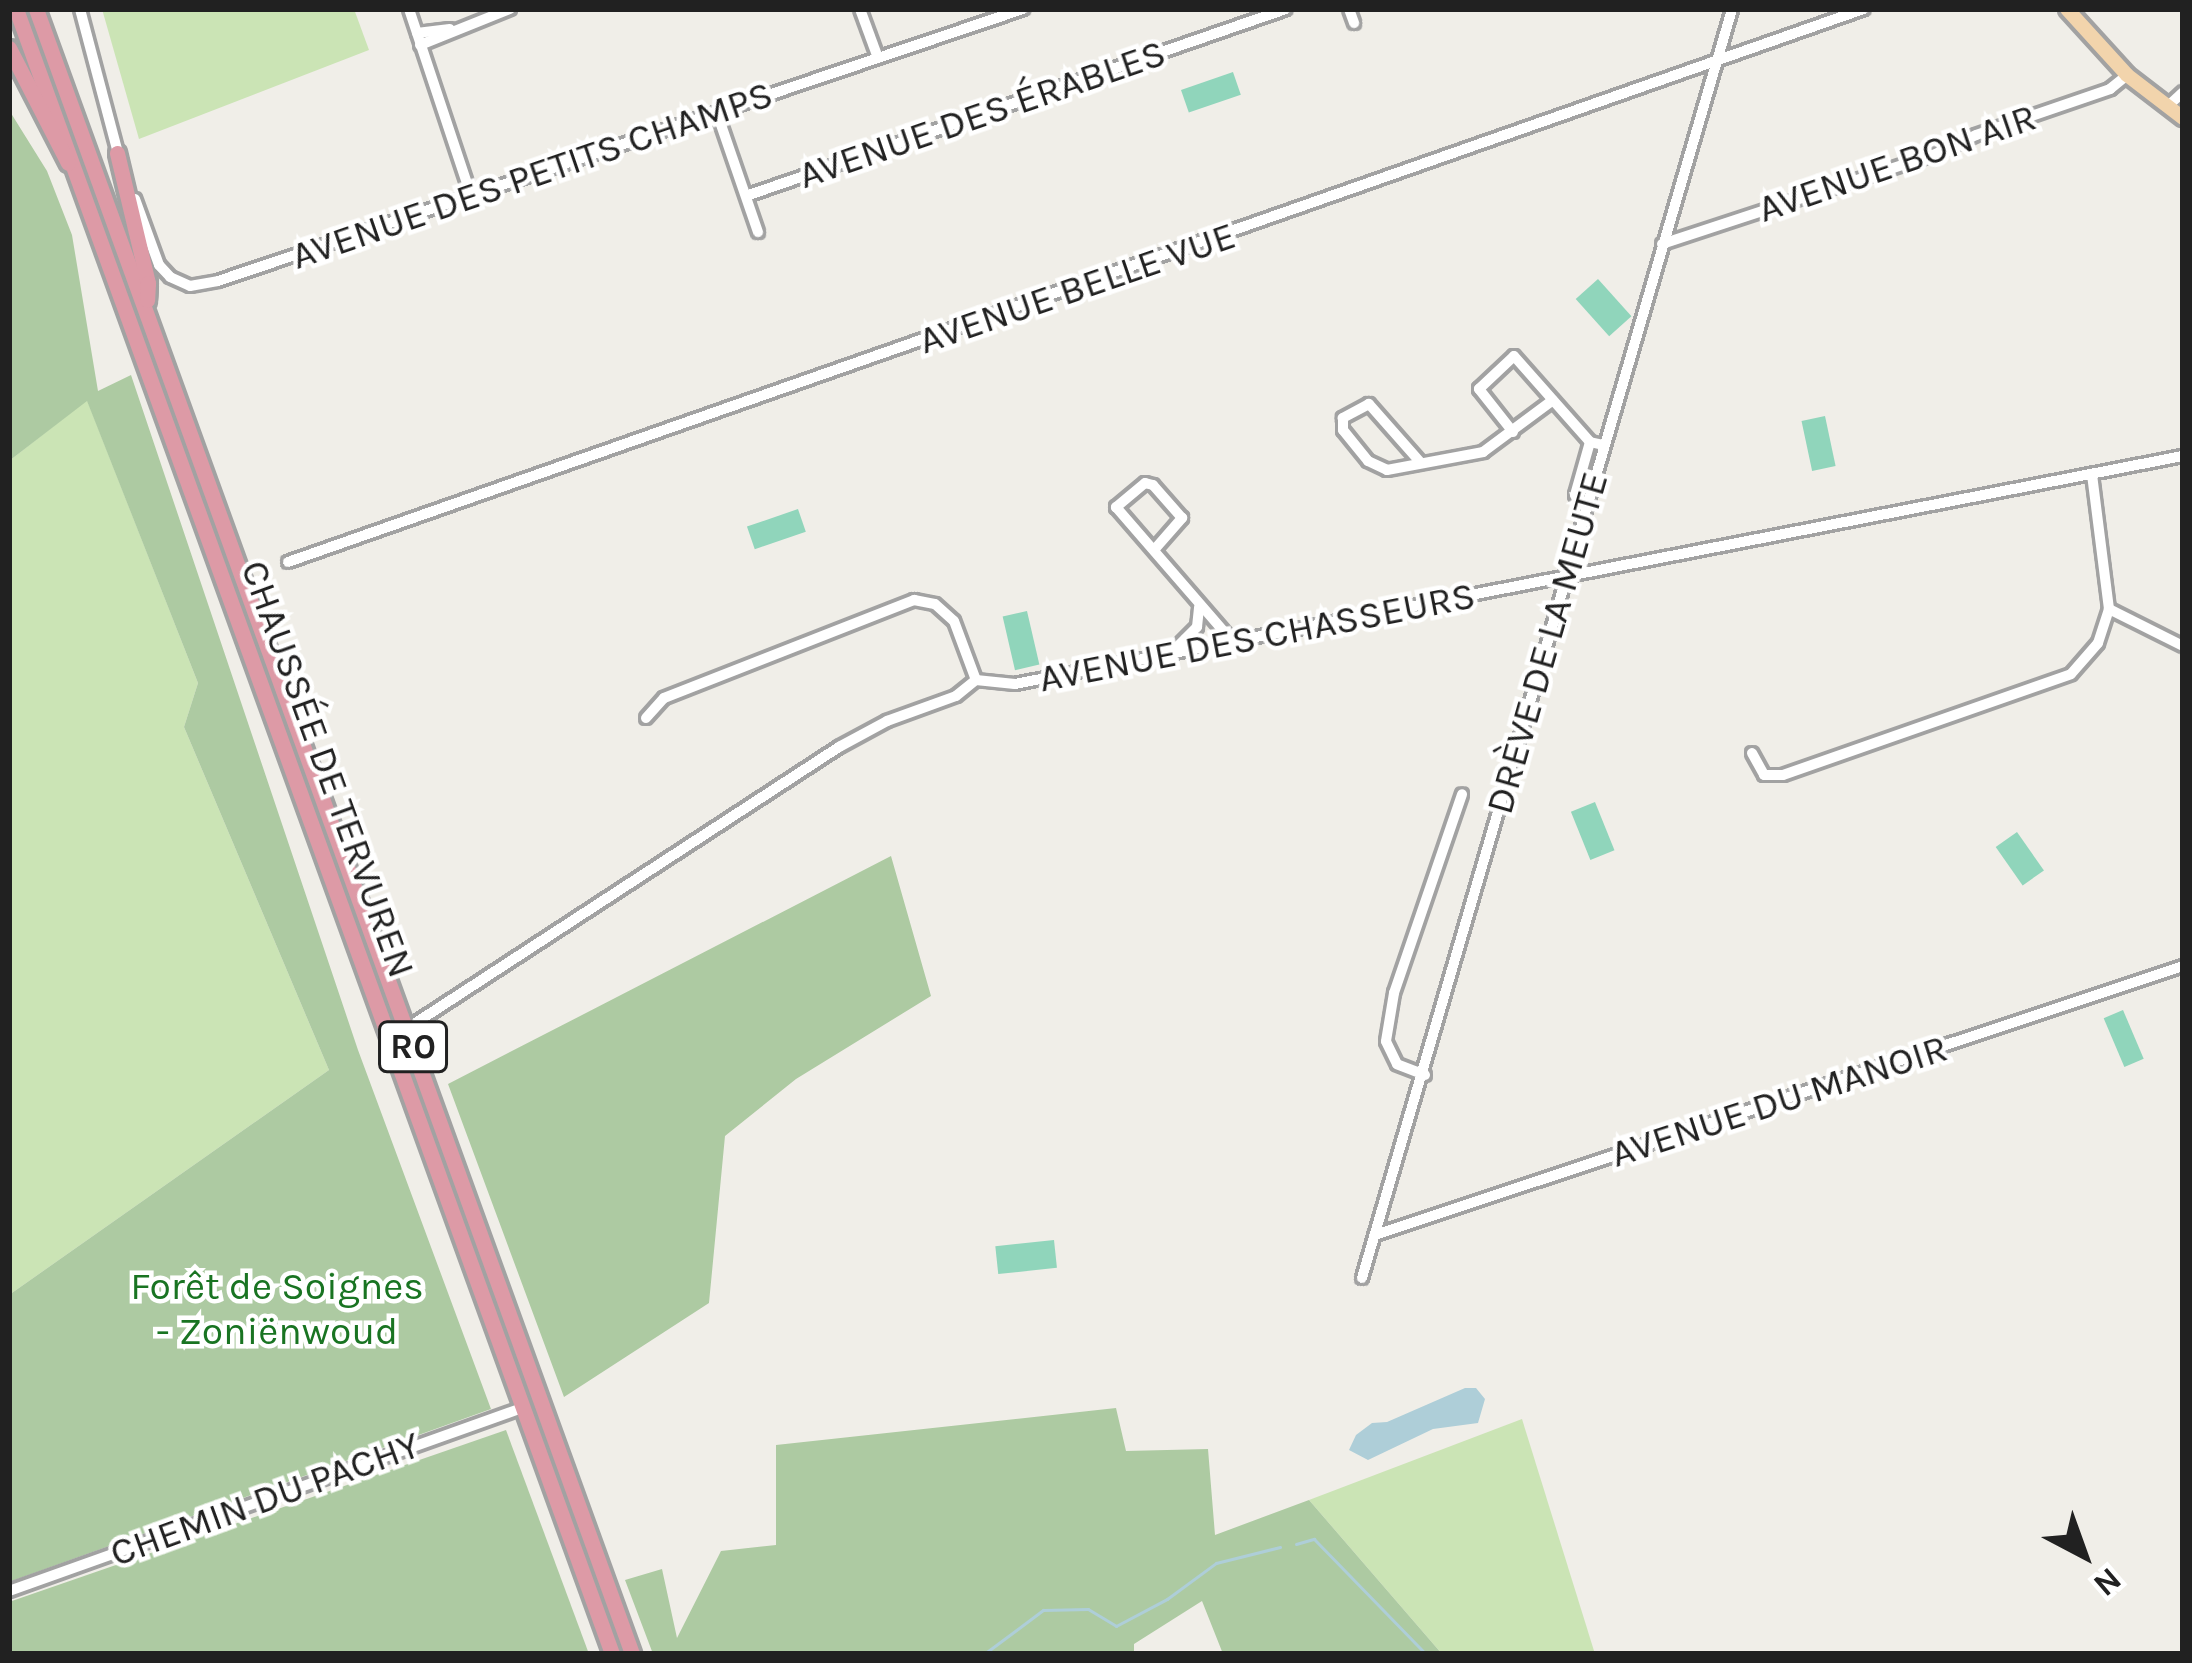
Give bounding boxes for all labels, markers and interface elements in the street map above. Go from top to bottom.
street label: AVENUE DES ÉRABLES [792,29,1172,199]
street label: AVENUE DES PETITS CHAMPS [285,71,779,279]
street label: AVENUE BON AIR [1752,93,2042,233]
street label: AVENUE BELLE VUE [913,212,1241,364]
street label: DRÈVE DE LA MEUTE [1476,467,1618,819]
street label: CHAUSSÉE DE TERVUREN [231,554,425,984]
street label: AVENUE DES CHASSEURS [1035,572,1479,702]
road number: R0 [377,1017,449,1077]
street label: AVENUE DU MANOIR [1605,1025,1953,1177]
park label: Forêt de Soignes - Zoniënwoud [130,1264,424,1355]
street label: CHEMIN DU PACHY [104,1421,426,1577]
north arrow [2024,1495,2144,1615]
text: N [2086,1560,2129,1604]

